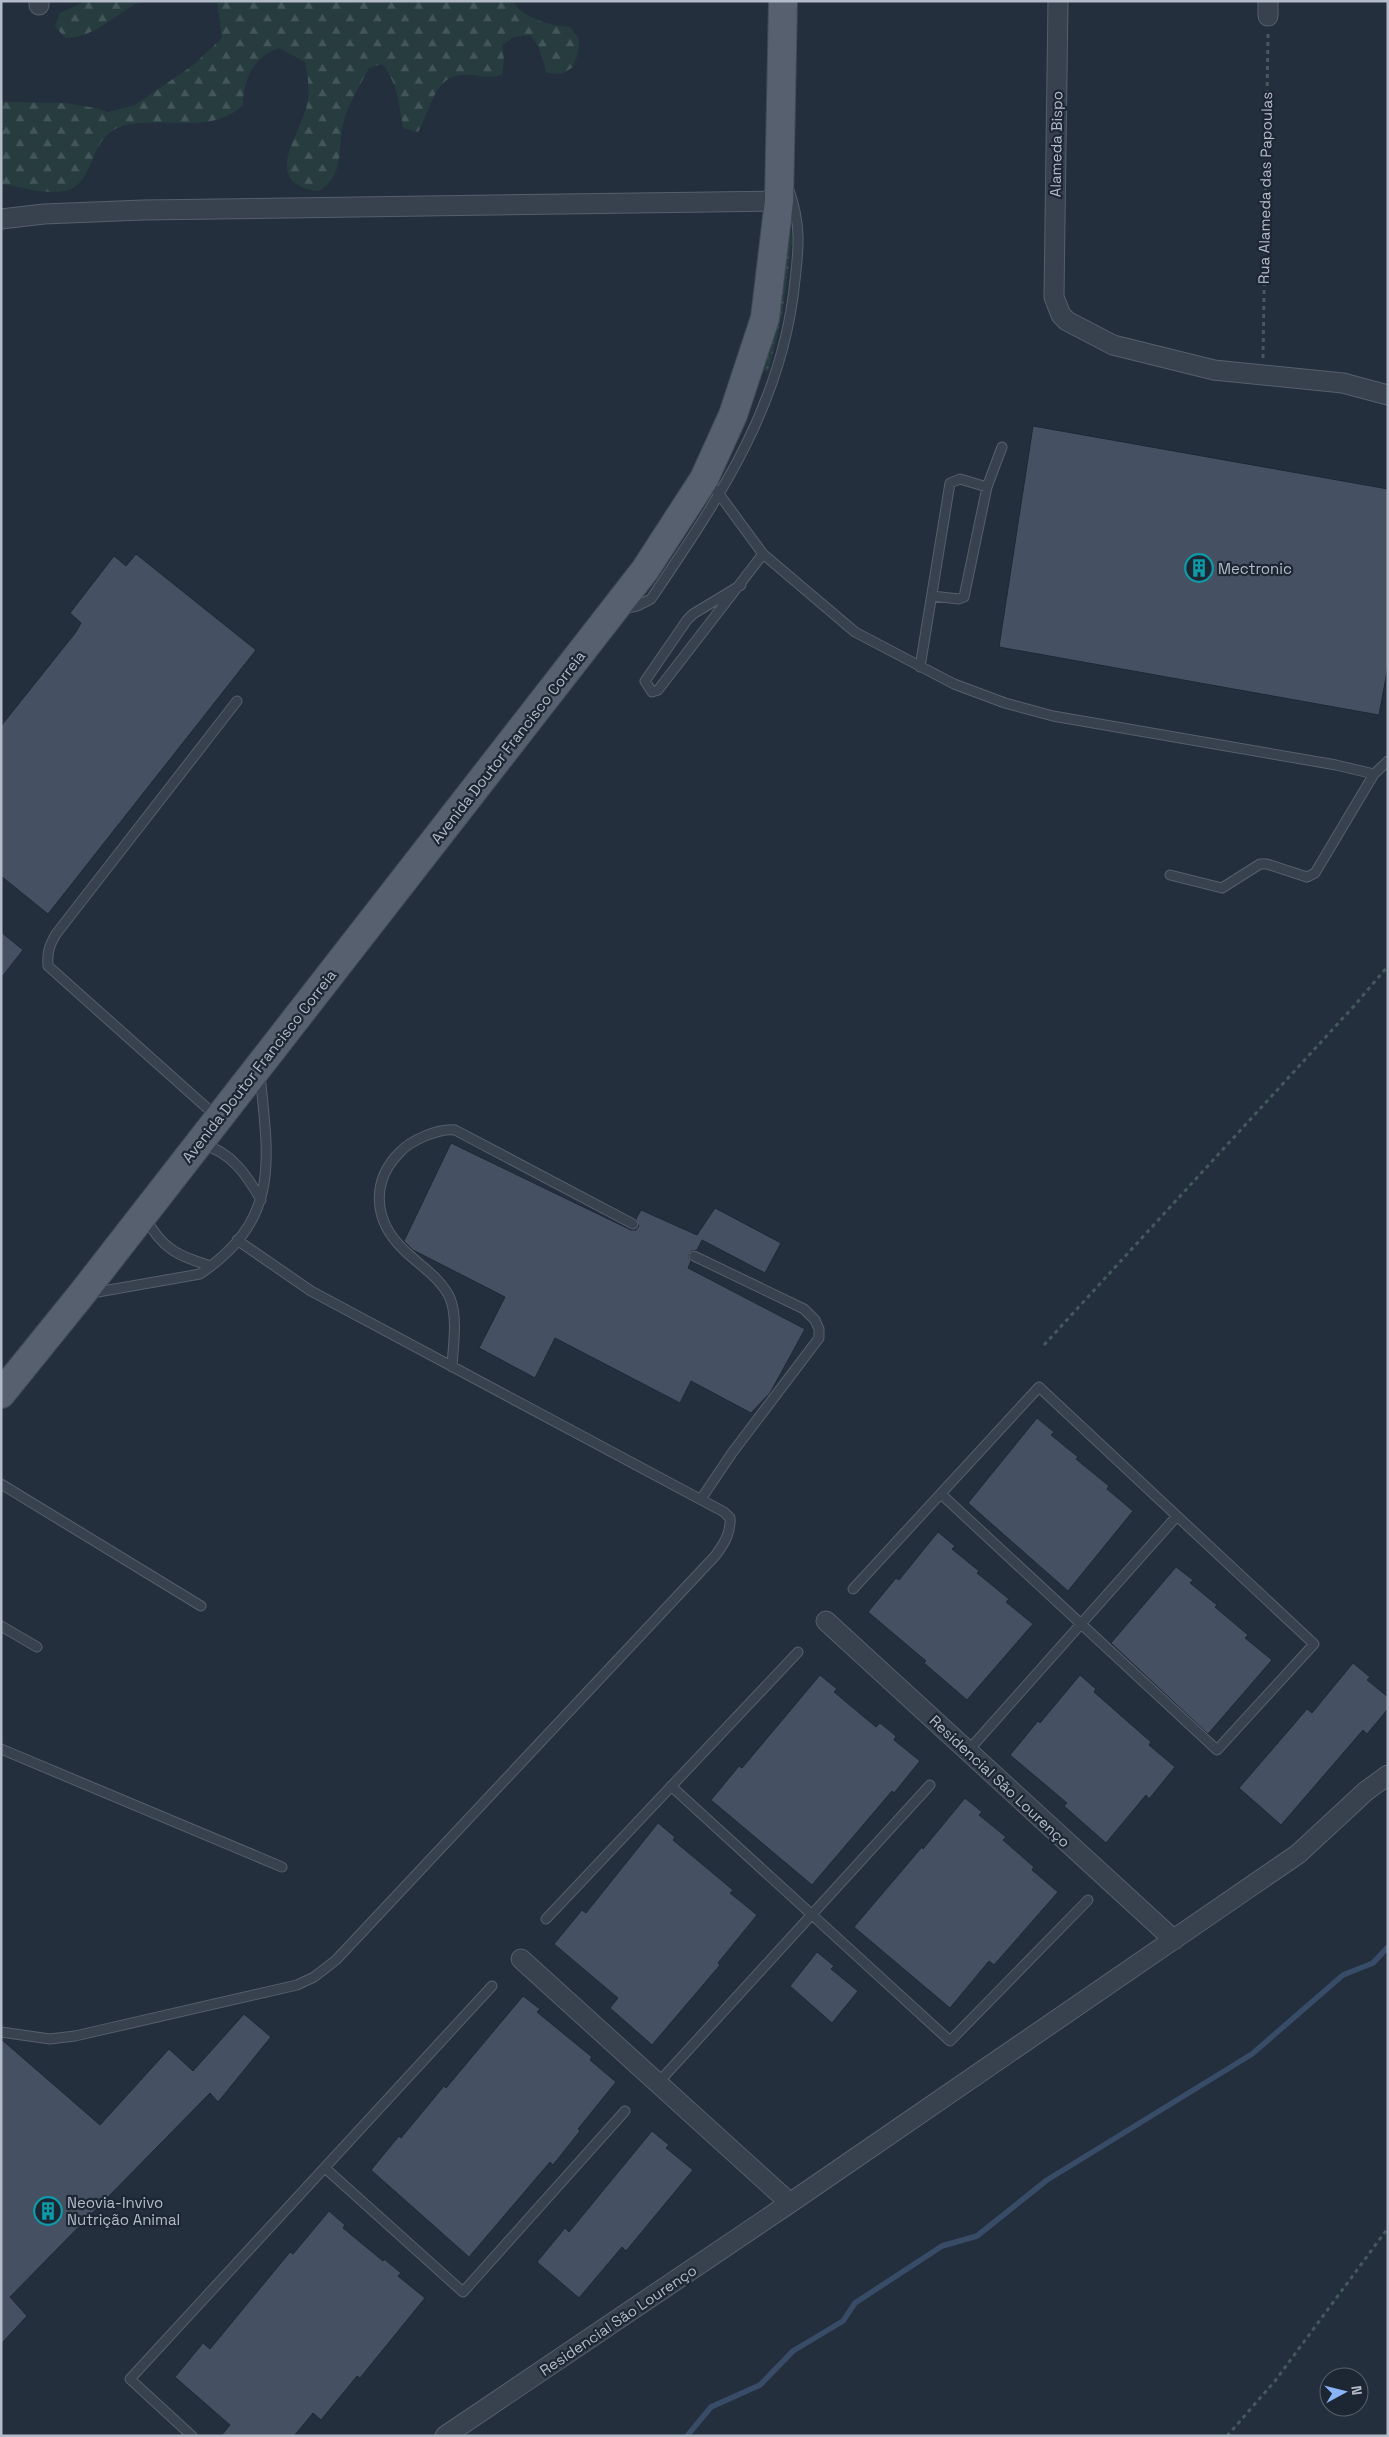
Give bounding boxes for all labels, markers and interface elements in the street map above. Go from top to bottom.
street label: Alameda Bispo [1046,91,1066,197]
street label: Rua Alameda das Papoulas [1254,92,1276,284]
building icon: Mectronic [1184,553,1214,583]
place label: Mectronic [1218,559,1292,578]
street label: Avenida Doutor Francisco Correia [427,646,590,847]
street label: Avenida Doutor Francisco Correia [178,965,341,1166]
street label: Residencial São Lourenço [926,1711,1074,1851]
place label: Neovia-Invivo Nutrição Animal [67,2193,180,2229]
building icon: Neovia-Invivo Nutrição Animal [33,2196,63,2226]
street label: Residencial São Lourenço [536,2260,700,2380]
north arrow [1319,2367,1369,2417]
text: N [1347,2385,1366,2396]

